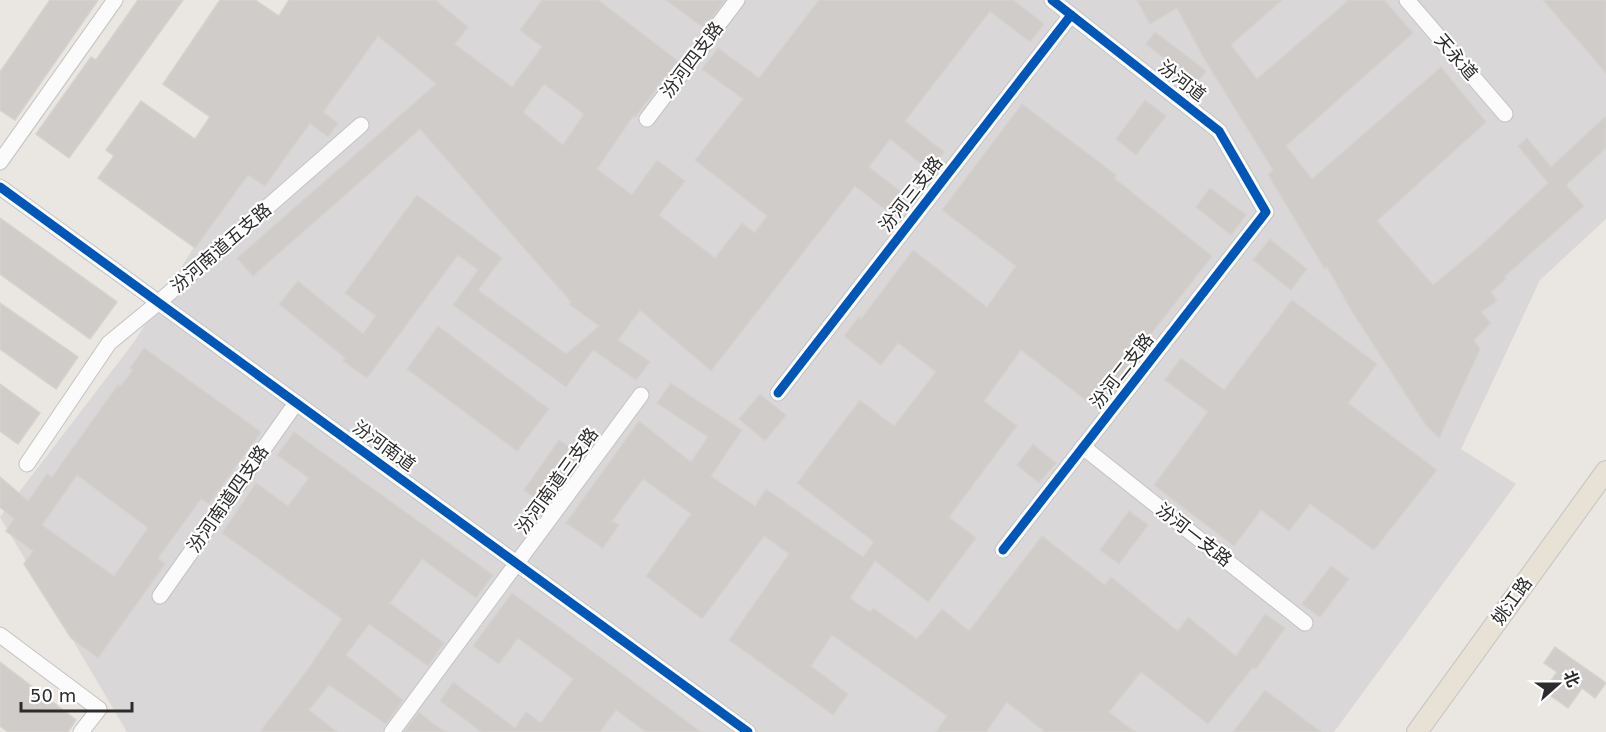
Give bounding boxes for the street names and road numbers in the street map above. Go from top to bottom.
street label: 汾河四支路 [656,17,727,102]
street label: 天永道 [1431,29,1482,84]
street label: 汾河道 [1155,56,1210,106]
street label: 汾河三支路 [875,152,947,236]
street label: 汾河南道五支路 [166,198,275,297]
street label: 汾河二支路 [1086,329,1158,413]
street label: 汾河南道 [349,416,420,475]
street label: 汾河南道三支路 [511,424,602,538]
street label: 汾河南道四支路 [183,441,272,556]
street label: 汾河一支路 [1152,499,1236,571]
street label: 姚江路 [1487,573,1536,629]

